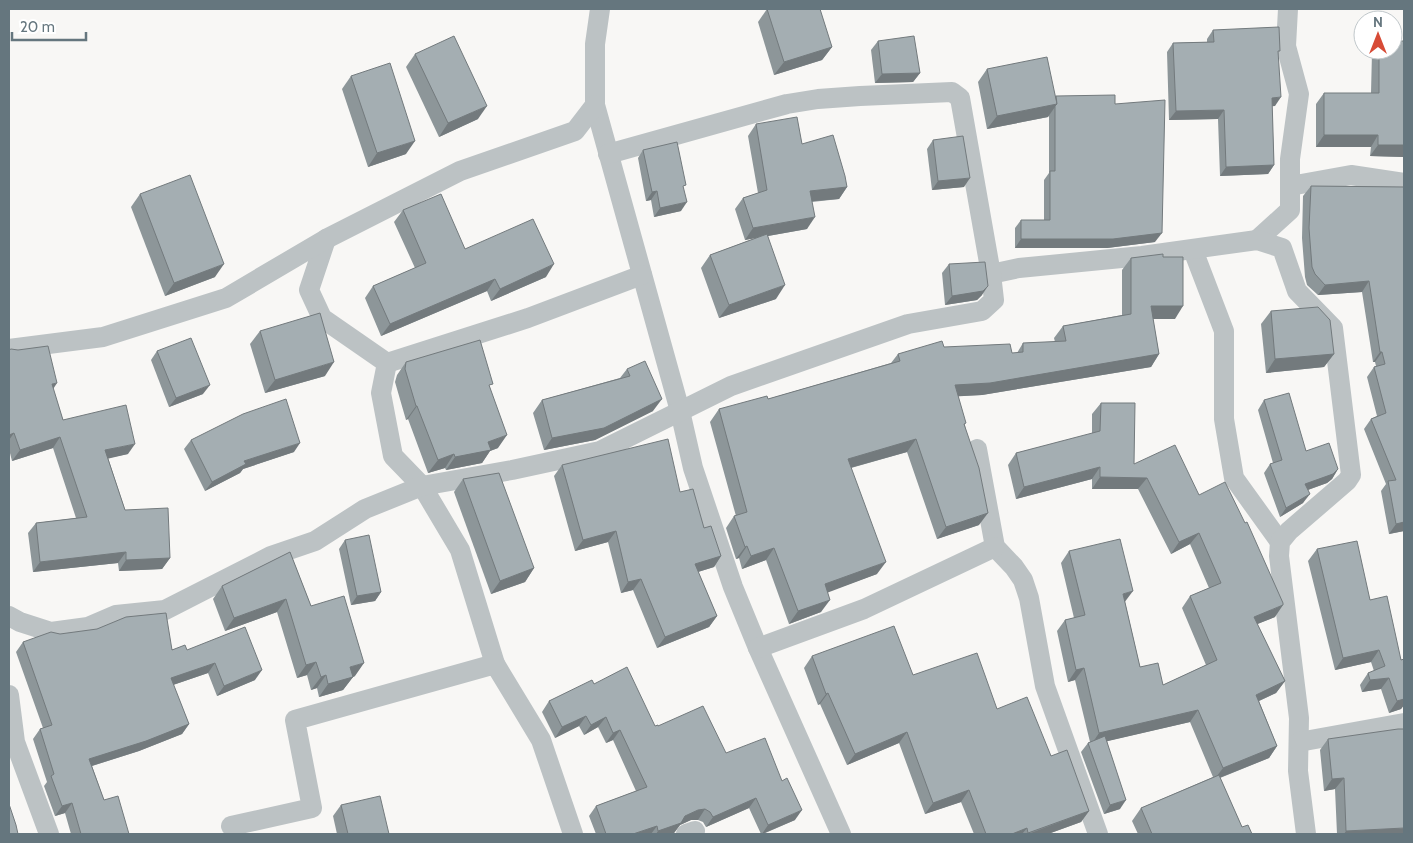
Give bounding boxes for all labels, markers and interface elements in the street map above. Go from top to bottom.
scale bar [12,10,86,42]
north arrow [1353,10,1403,60]
text: N [1373,13,1383,31]
text: 20 m [20,18,55,36]

